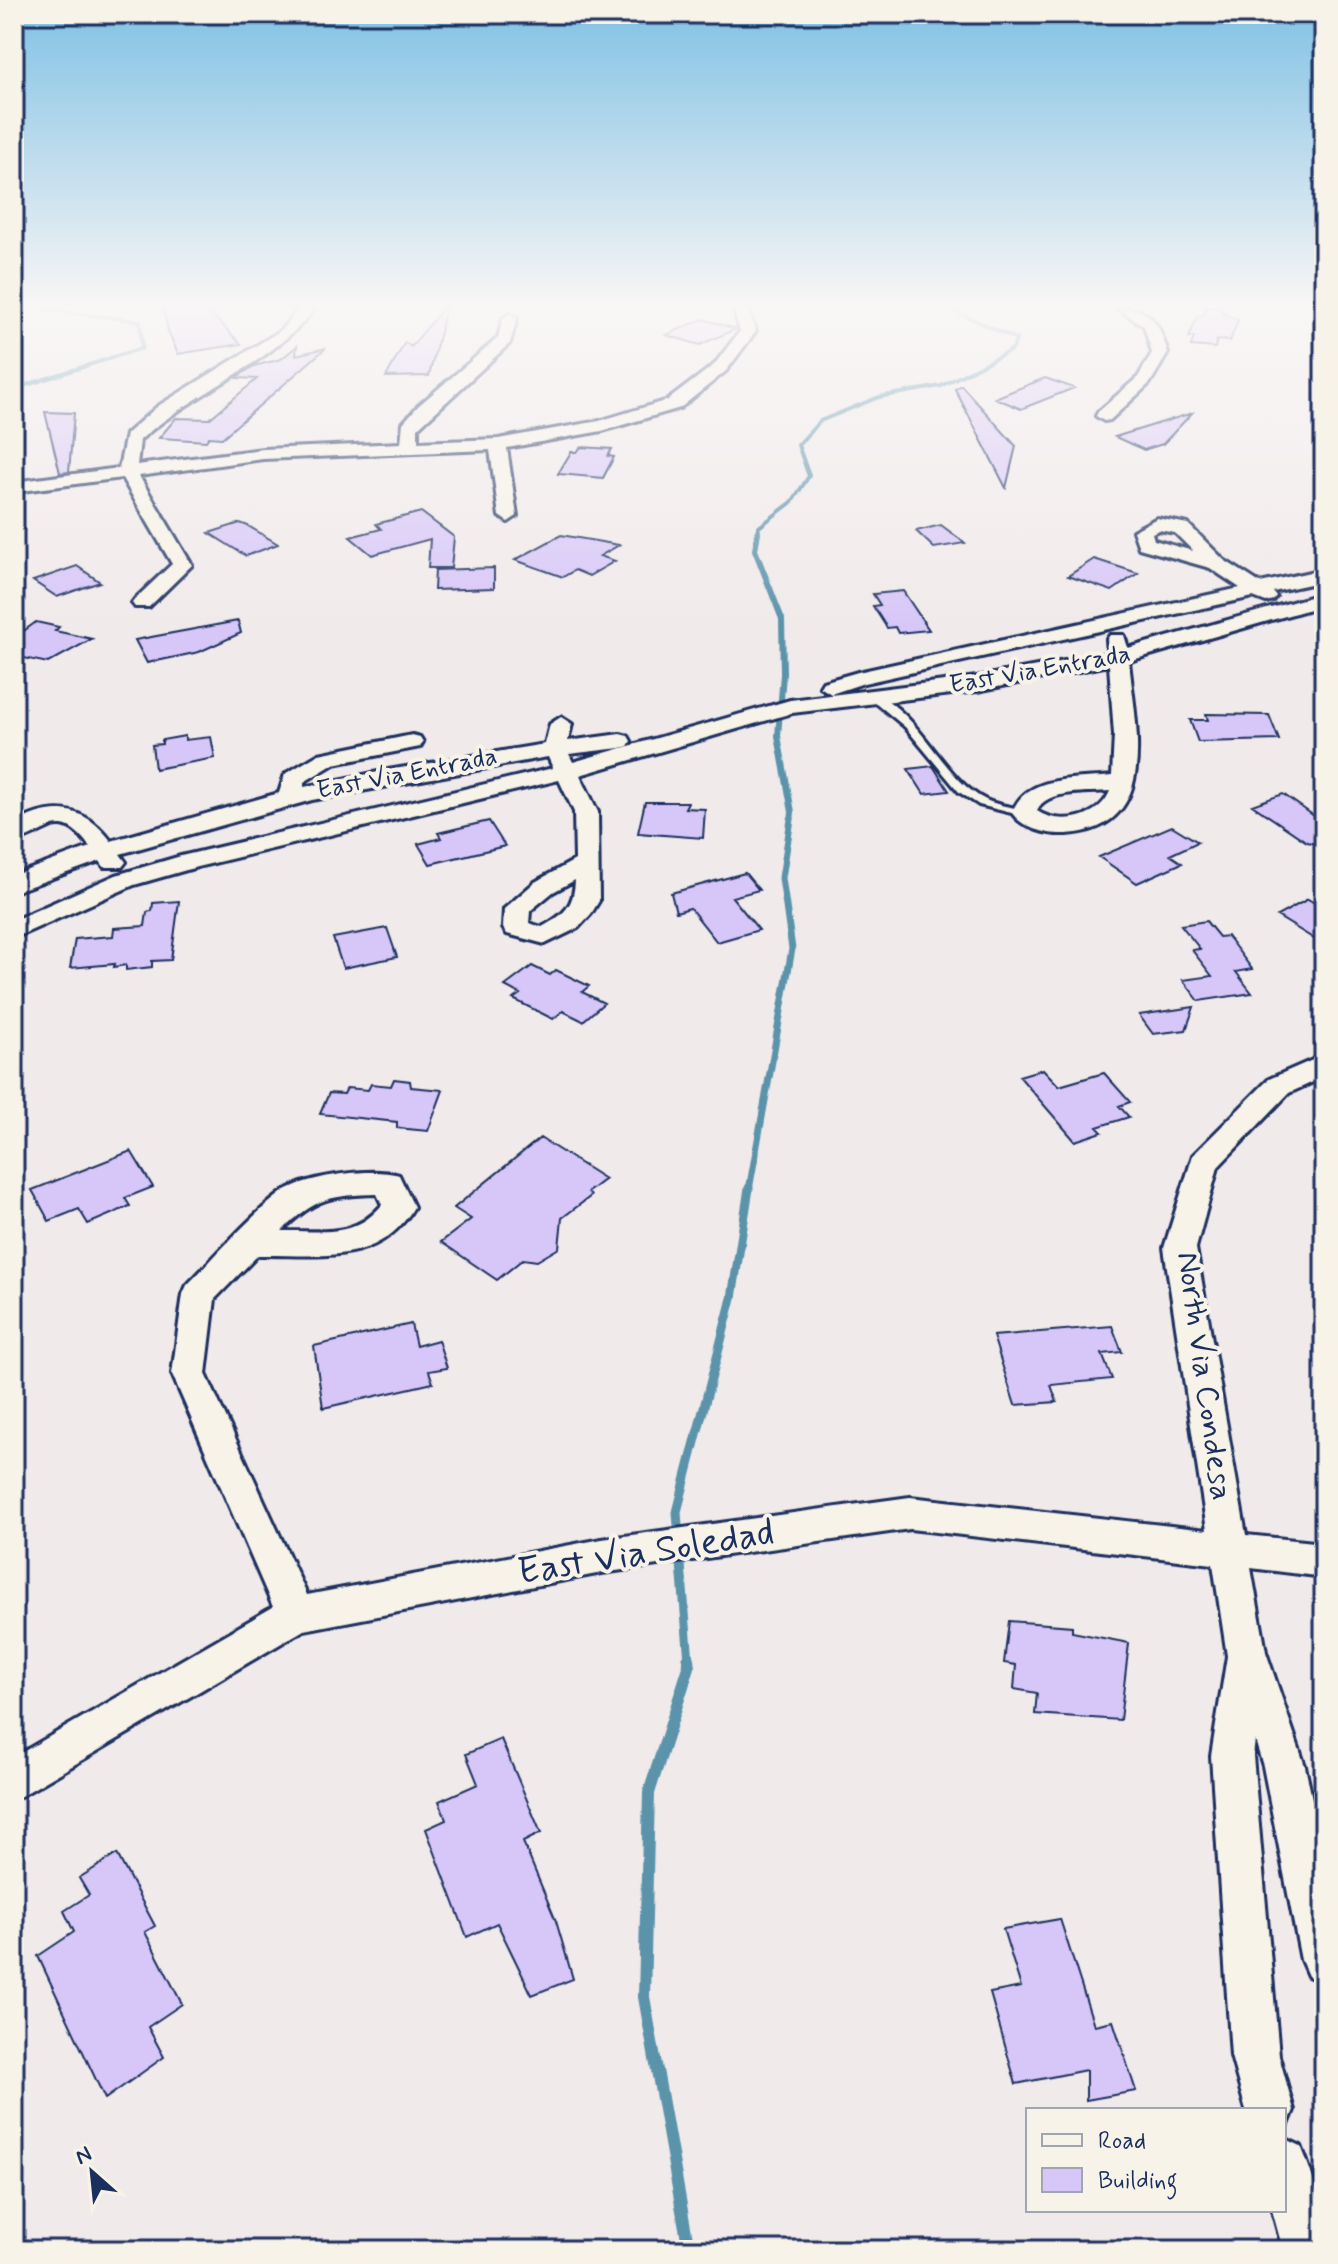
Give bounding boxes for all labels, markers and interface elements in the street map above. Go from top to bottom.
street label: East Via Entrada [947,637,1133,703]
street label: East Via Entrada [314,740,500,808]
street label: North Via Condesa [1166,1249,1242,1503]
street label: East Via Soledad [514,1509,778,1597]
legend [1026,2108,1286,2212]
text: Road [1098,2126,1146,2157]
north arrow [52,2132,132,2212]
text: N [71,2140,97,2172]
text: Building [1098,2166,1178,2200]

